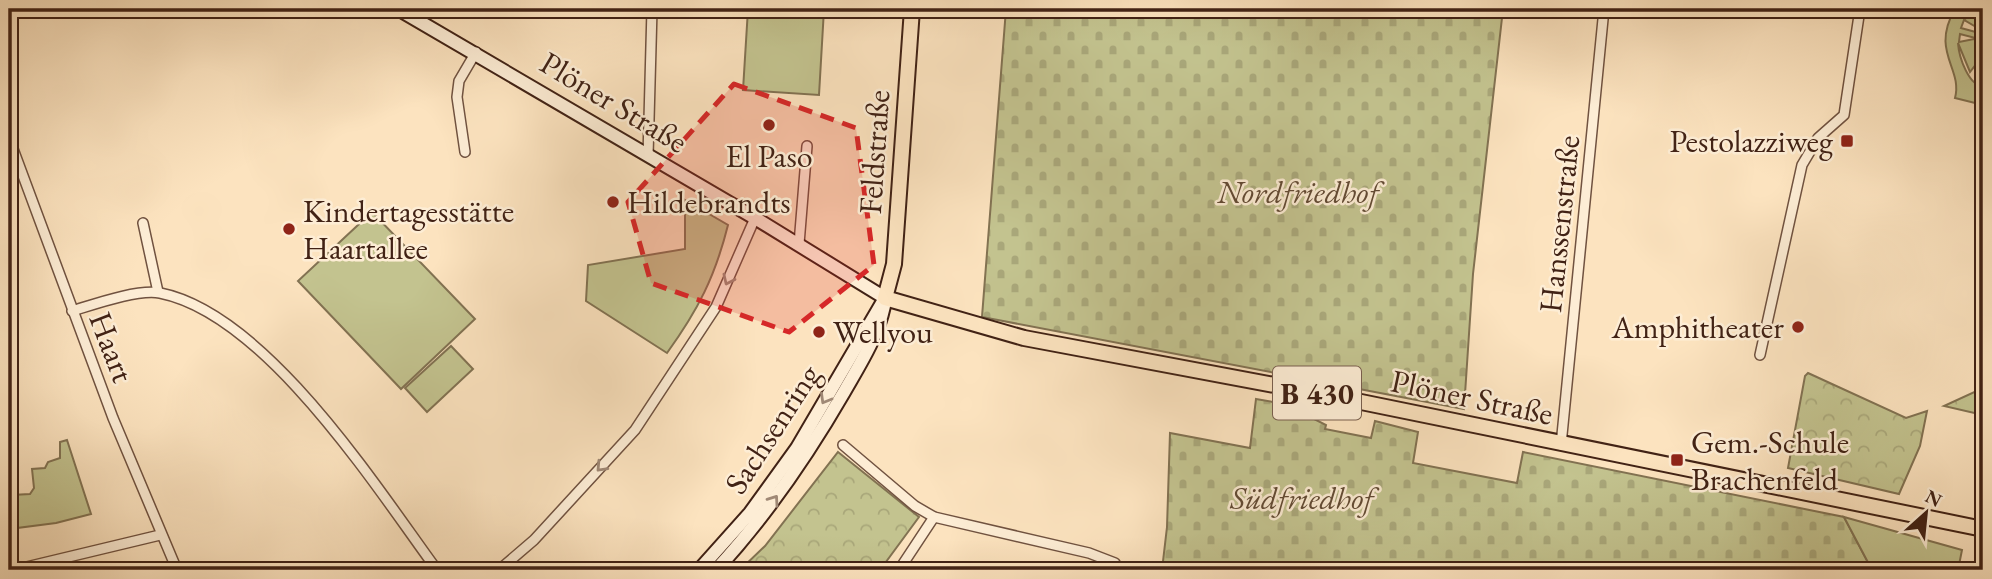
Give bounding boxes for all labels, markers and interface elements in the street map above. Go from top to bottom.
street label: Plöner Straße [533,42,695,162]
street label: Feldstraße [849,89,899,215]
marker: El Paso [761,117,777,133]
place label: Pestolazziweg [1669,120,1834,162]
street label: Hanssenstraße [1529,133,1589,315]
marker: Pestolazziweg [1839,133,1855,149]
place label: El Paso [725,135,813,177]
park label: Nordfriedhof [1216,171,1386,213]
place label: Hildebrandts [627,181,791,223]
place label: Kindertagesstätte Haartallee [303,190,514,269]
marker: Hildebrandts [605,194,621,210]
marker: Kindertagesstätte Haartallee [281,221,297,237]
one-way arrow [723,273,737,285]
street label: Haart [79,306,145,388]
place label: Amphitheater [1611,306,1784,348]
place label: Wellyou [833,311,933,353]
marker: Amphitheater [1790,319,1806,335]
marker: Wellyou [811,324,827,340]
street label: Sachsenring [715,355,830,502]
street label: Plöner Straße [1387,359,1557,435]
road number: B 430 [1273,366,1361,420]
one-way arrow [821,391,834,404]
place label: Gem.-Schule Brachenfeld [1691,421,1849,500]
marker: Gem.-Schule Brachenfeld [1669,452,1685,468]
one-way arrow [597,459,609,472]
park label: Südfriedhof [1229,477,1380,519]
north arrow [1890,477,1960,548]
text: N [1921,484,1947,513]
one-way arrow [766,495,778,508]

